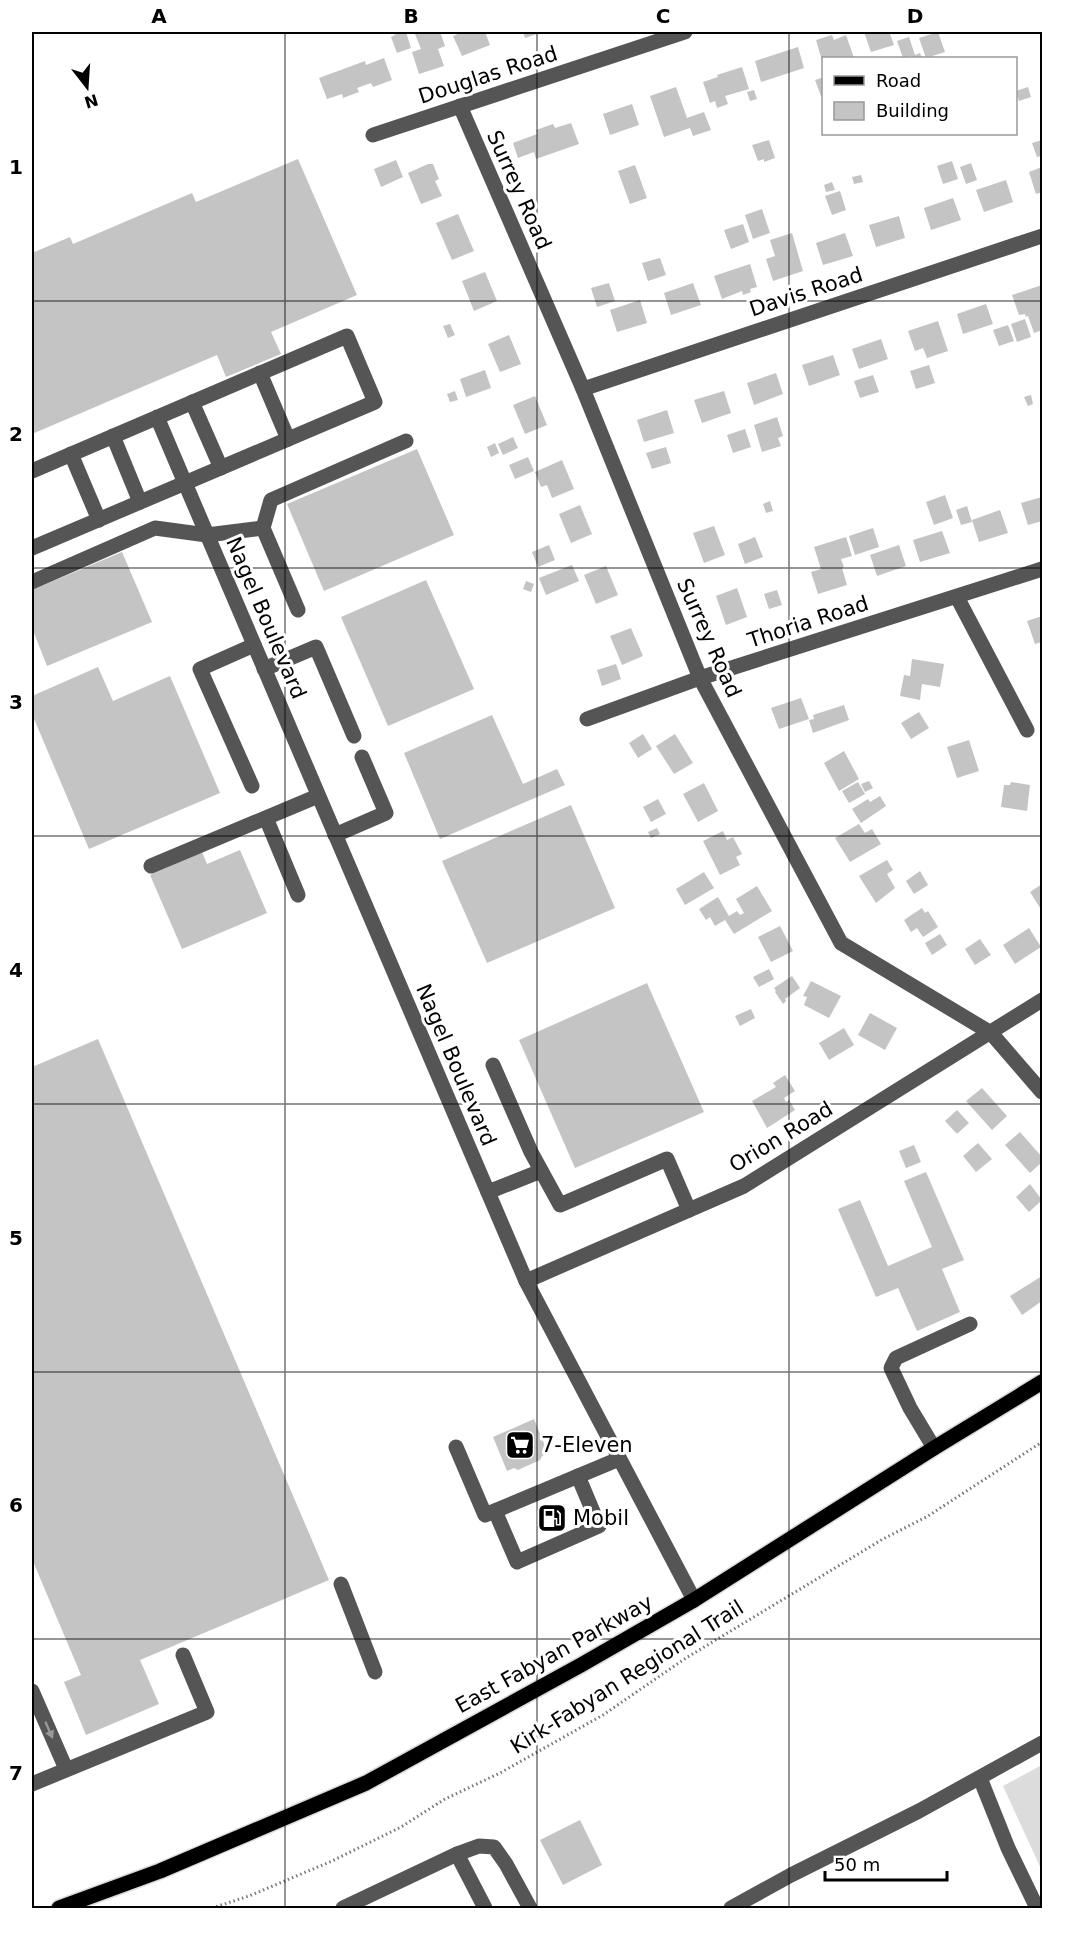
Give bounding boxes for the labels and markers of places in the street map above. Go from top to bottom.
supermarket icon: 7-Eleven [504,1429,536,1461]
place label: 7-Eleven [541,1433,633,1457]
fuel station icon: Mobil [536,1502,568,1534]
place label: Mobil [573,1506,629,1530]

